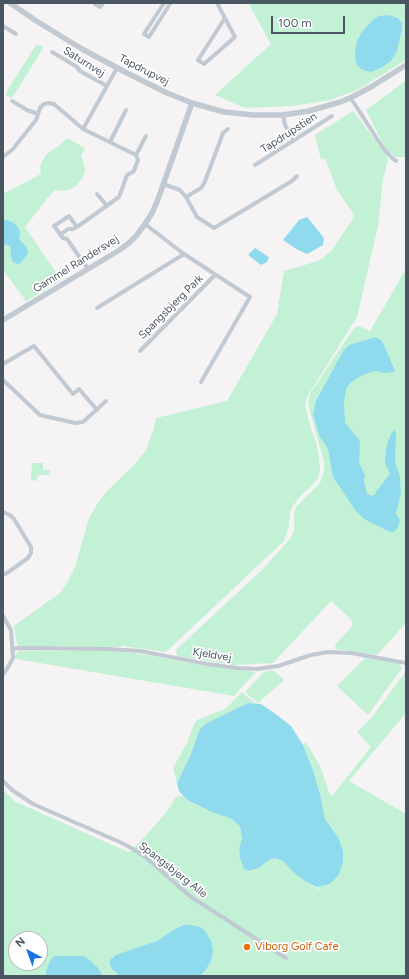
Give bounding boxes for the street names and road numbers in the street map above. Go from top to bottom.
street label: Saturnvej [61,44,107,80]
street label: Tapdrupvej [117,52,171,88]
street label: Tapdrupstien [258,110,320,156]
street label: Gammel Randersvej [31,232,121,296]
street label: Spangsbjerg Park [136,272,206,342]
street label: Kjeldvej [192,645,232,665]
street label: Spangsbjerg Alle [136,839,210,901]

